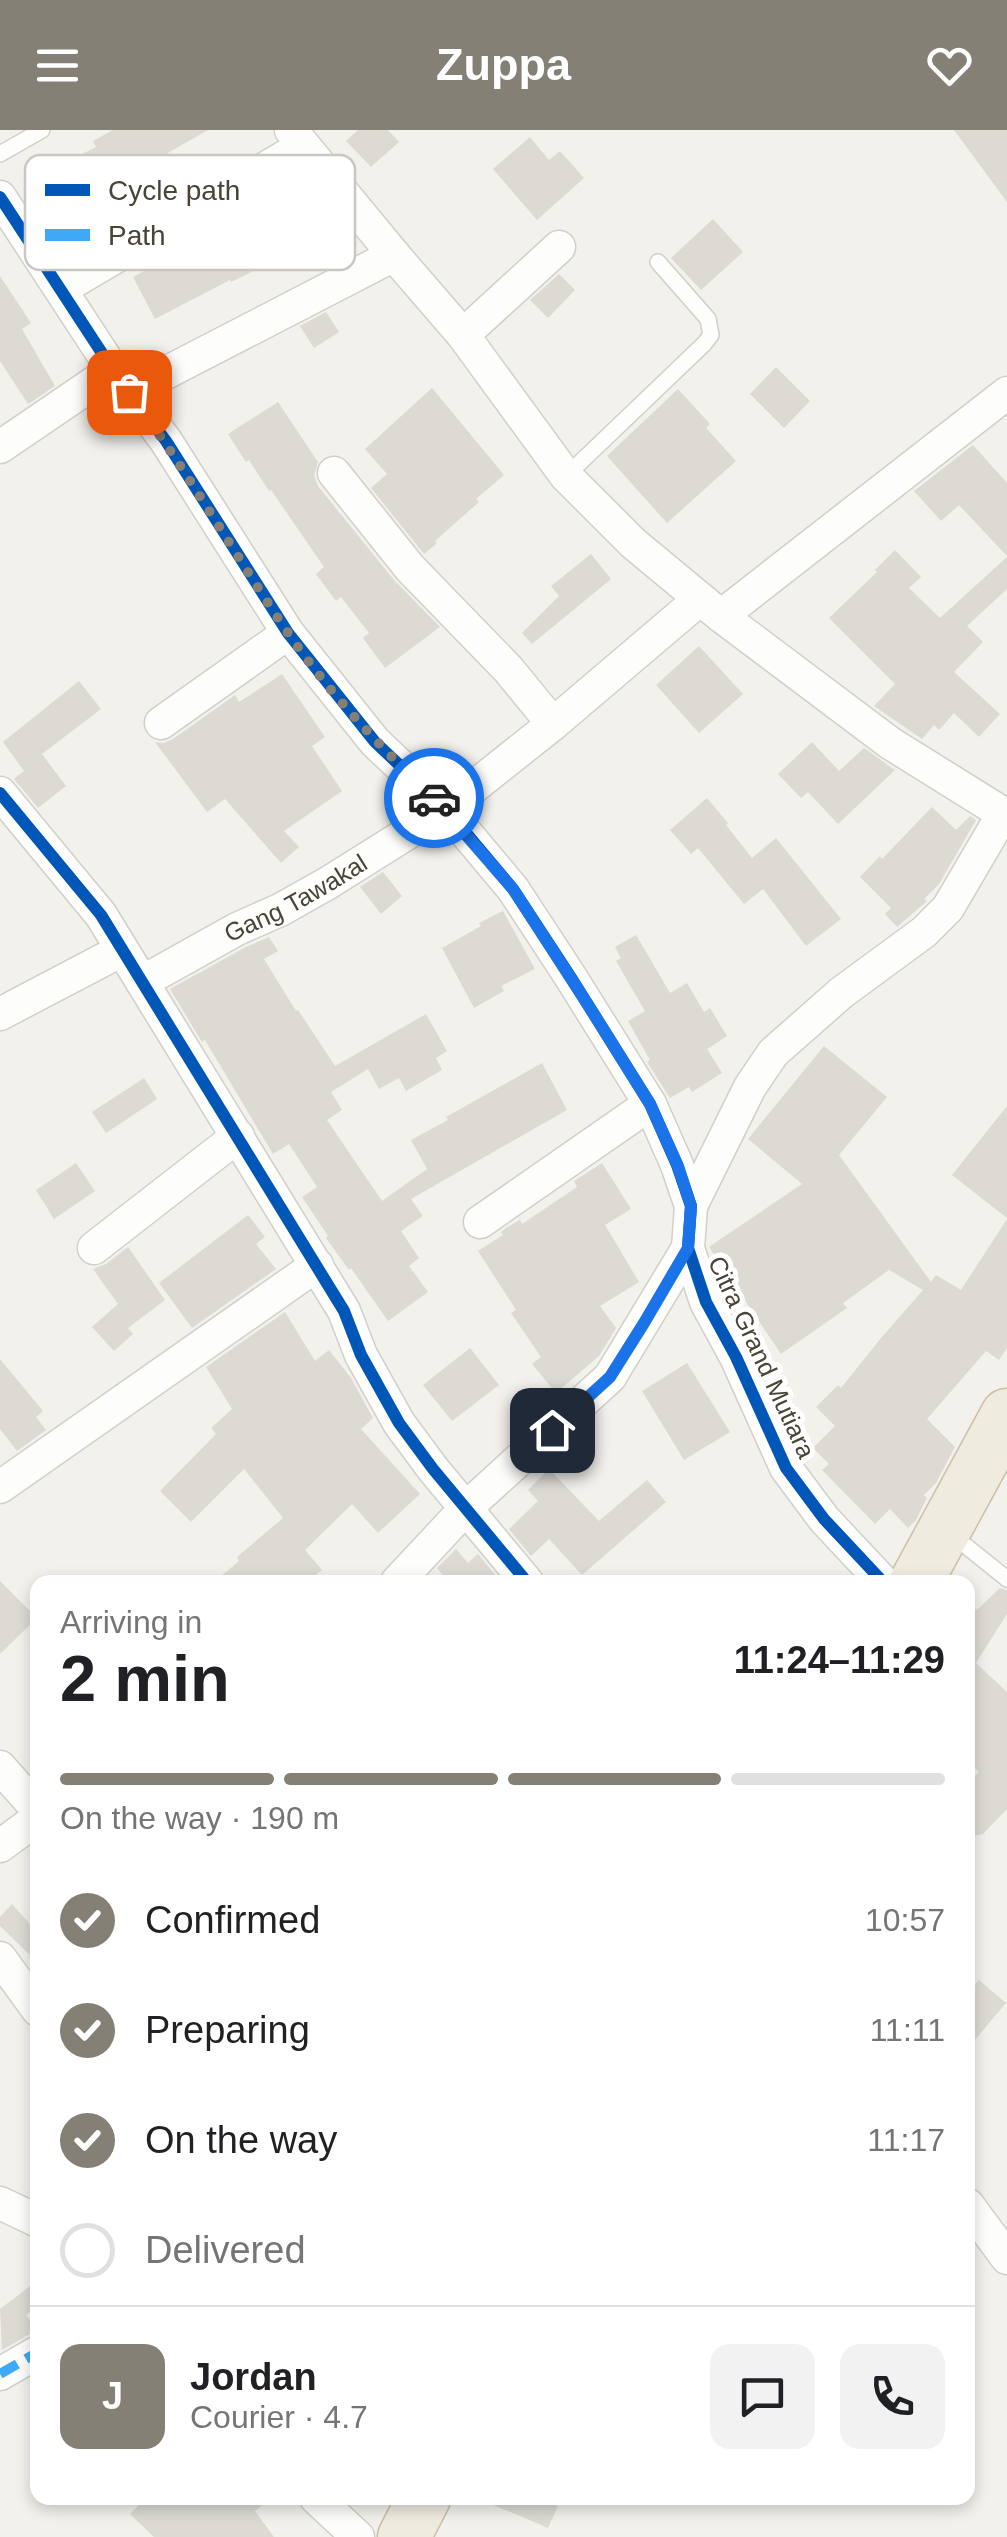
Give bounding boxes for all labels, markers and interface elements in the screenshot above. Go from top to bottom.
icon: menu [30,38,85,93]
icon: heart [922,38,977,93]
text: Zuppa [436,39,571,90]
legend [25,155,355,270]
text: Cycle path [108,175,240,206]
text: Path [108,220,166,251]
pin [87,350,172,435]
icon: bag [102,365,157,420]
courier [384,748,484,848]
icon: car [407,771,462,826]
street label: Gang Tawakal [219,848,372,947]
street label: Citra Grand Mutiara [703,1252,821,1462]
pin [510,1388,595,1473]
icon: home [525,1403,580,1458]
text: Arriving in [60,1604,202,1640]
text: 11:24–11:29 [734,1639,945,1681]
text: 2 min [60,1642,230,1715]
text: On the way · 190 m [60,1800,339,1836]
icon: check [60,1893,115,1948]
text: Confirmed [145,1899,320,1941]
text: 10:57 [865,1902,945,1938]
icon: check [60,2003,115,2058]
text: Preparing [145,2009,310,2051]
text: 11:11 [870,2012,945,2048]
icon: check [60,2113,115,2168]
text: On the way [145,2119,337,2161]
text: 11:17 [867,2122,945,2158]
text: Delivered [145,2229,306,2271]
button: chat [710,2344,815,2449]
button: phone [840,2344,945,2449]
text: Jordan [190,2356,317,2398]
text: J [102,2375,123,2417]
text: Courier · 4.7 [190,2399,368,2435]

